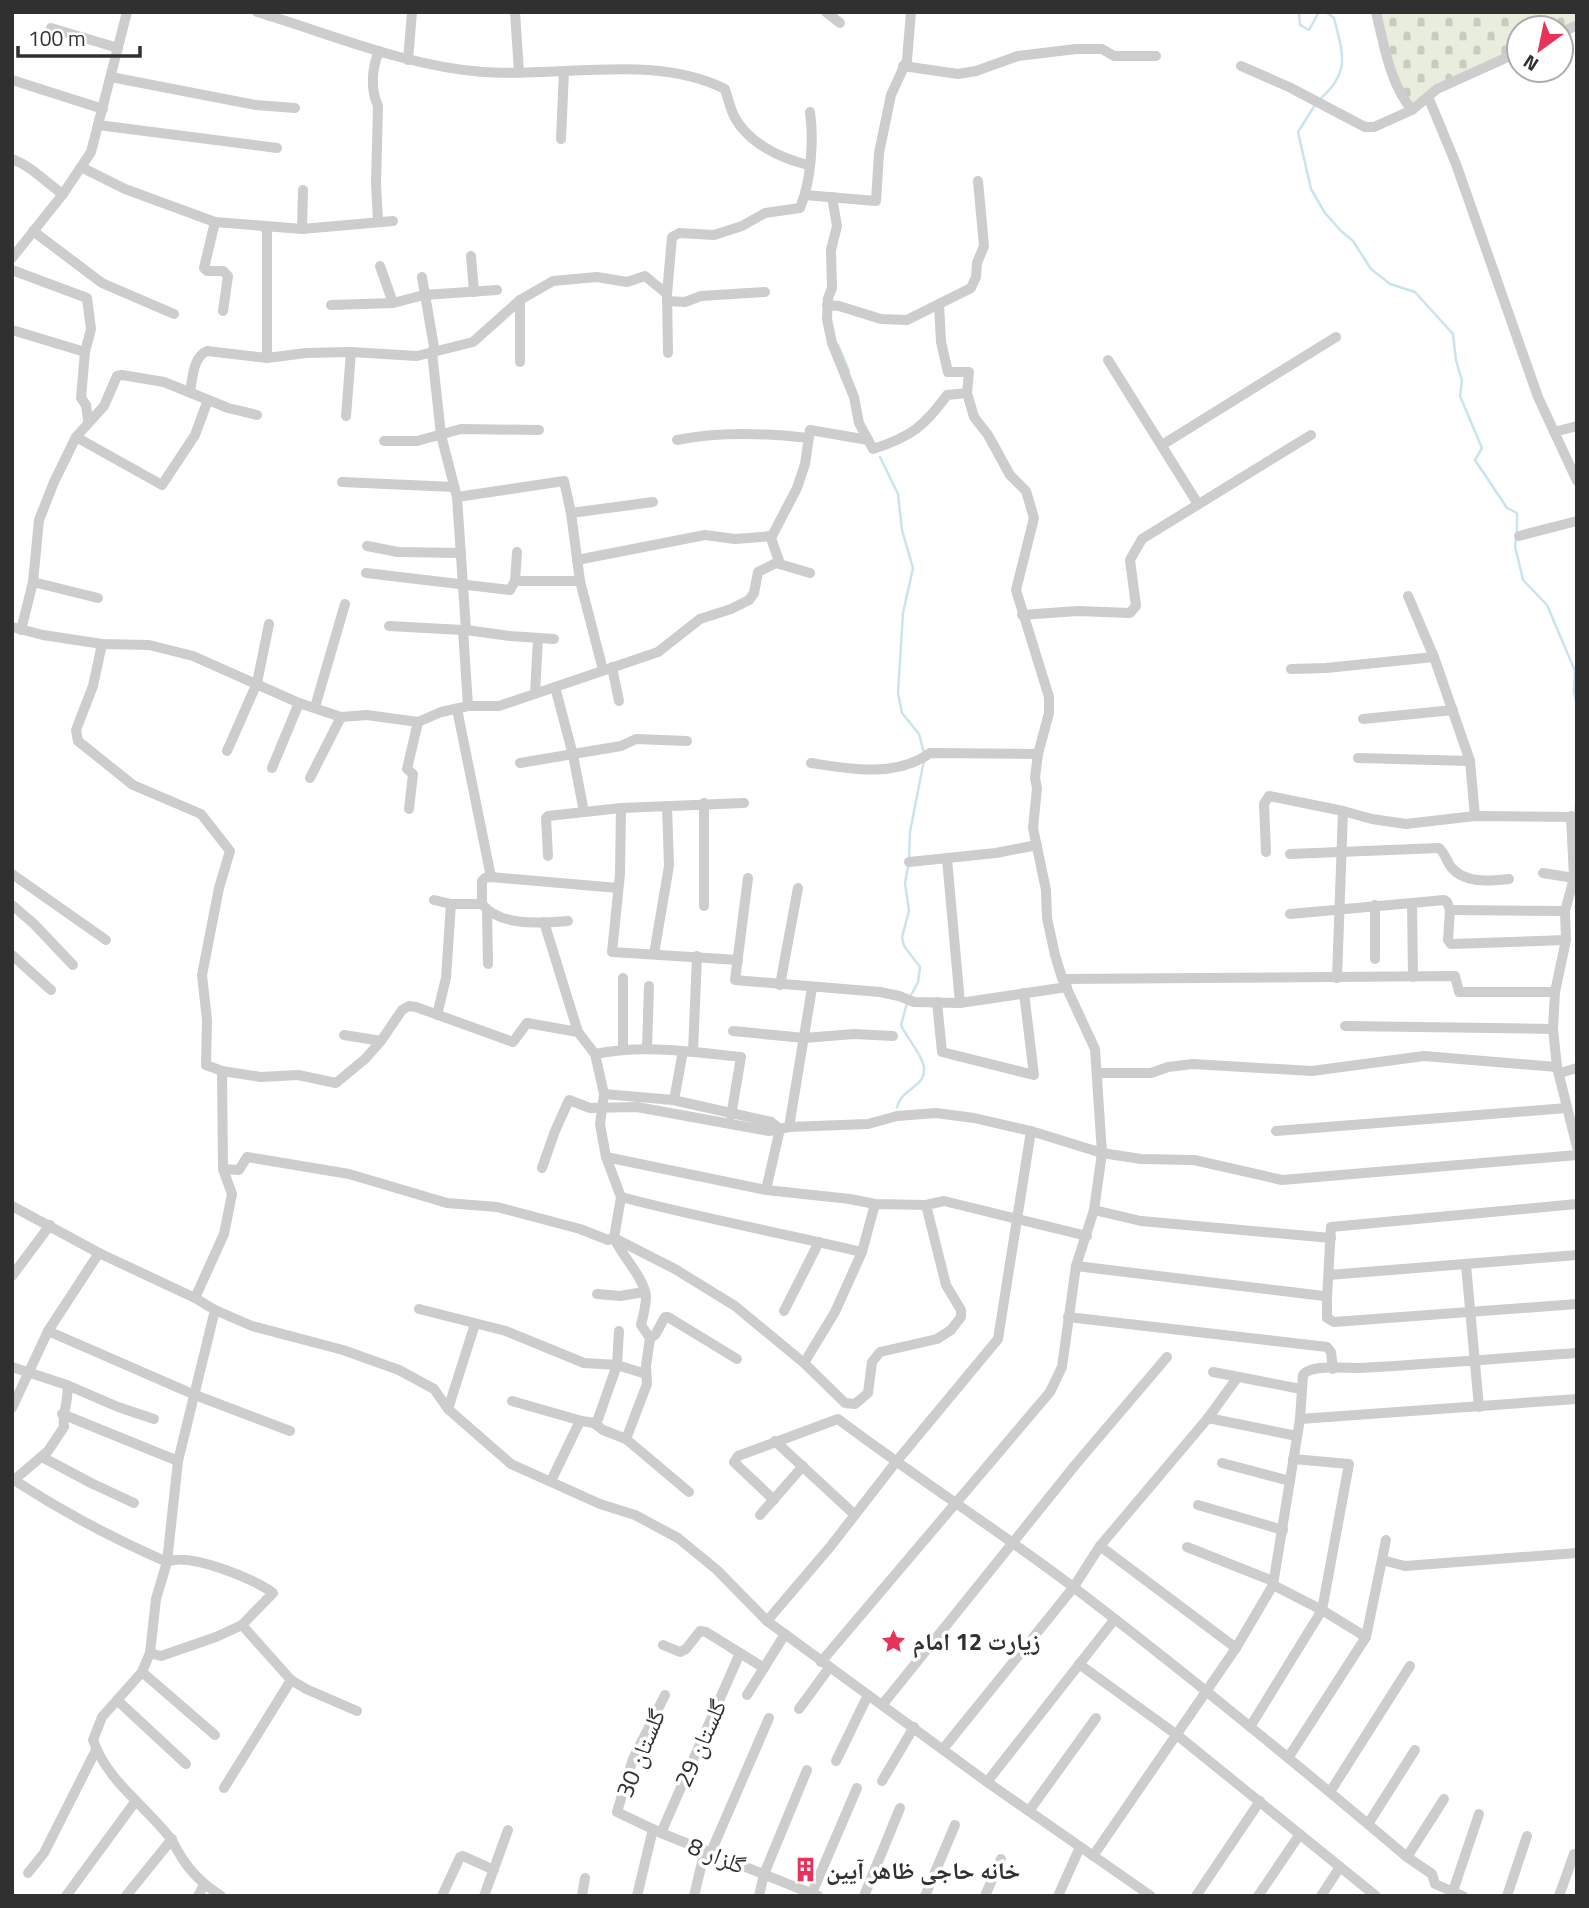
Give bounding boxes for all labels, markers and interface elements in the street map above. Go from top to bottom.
scale bar [18,14,140,58]
north arrow [1505,14,1575,84]
text: 100 m [28,22,85,54]
text: N [1517,48,1544,79]
place label: زیارت 12 امام [913,1623,1040,1659]
place icon: زیارت 12 امام [879,1627,907,1655]
street label: گلستان 29 [665,1693,735,1793]
street label: گلستان 30 [606,1703,674,1803]
street label: گلزار 8 [683,1827,751,1883]
place label: خانه حاجی ظاهر آیین [826,1852,1020,1888]
building icon: خانه حاجی ظاهر آیین [792,1856,820,1884]

